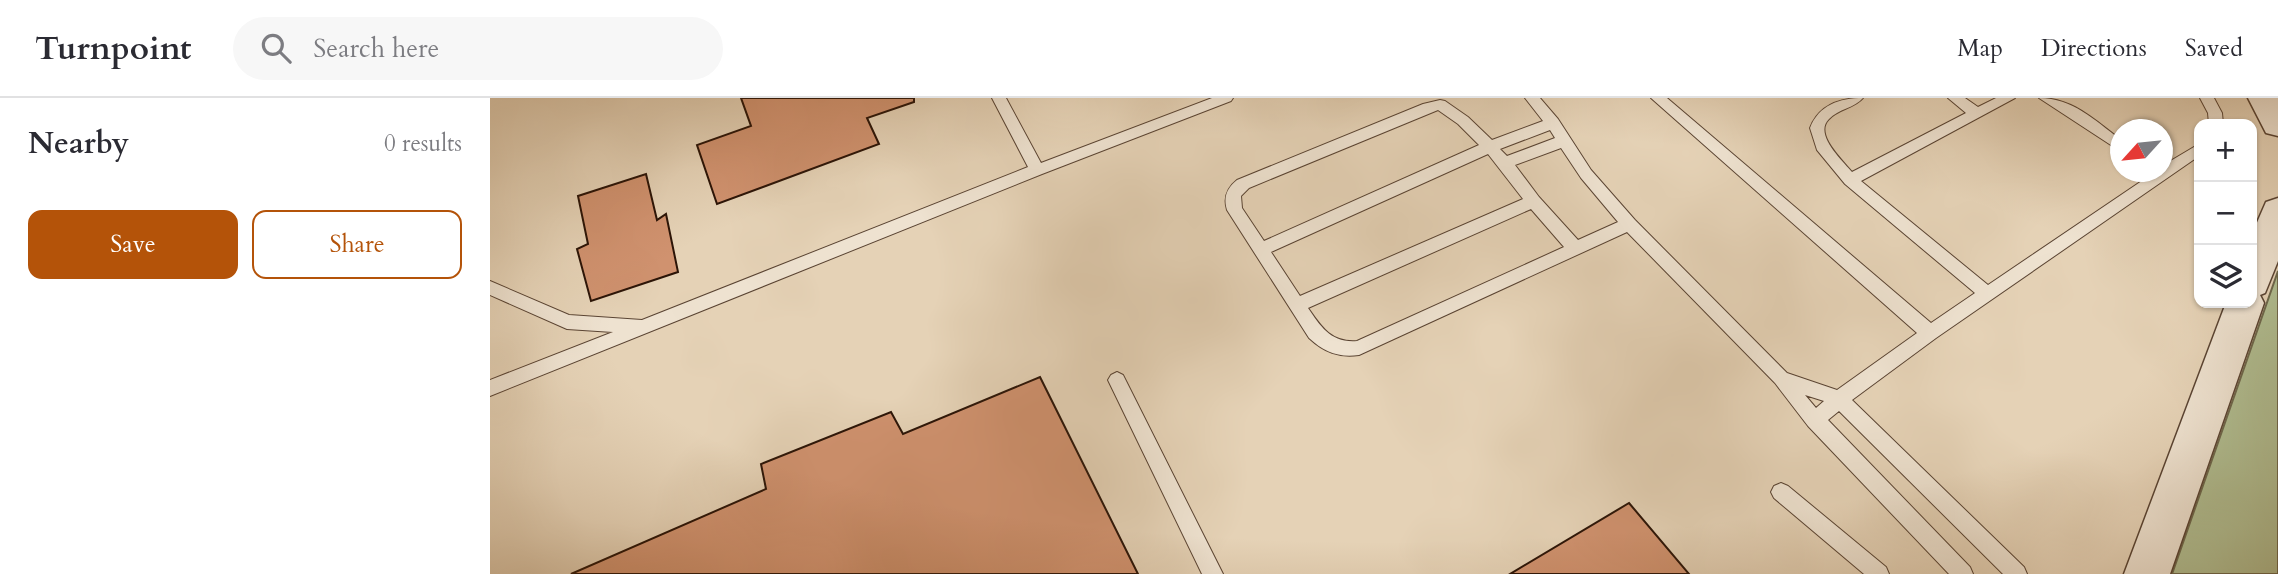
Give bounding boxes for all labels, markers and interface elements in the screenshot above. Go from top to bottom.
search box [233,17,723,80]
text: Turnpoint [35,26,191,71]
icon: search [257,29,295,67]
text: Search here [313,31,439,66]
text: Map [1957,32,2003,65]
text: Directions [2041,32,2147,65]
text: Saved [2185,32,2243,65]
north arrow [2110,119,2173,182]
map controls [2194,119,2257,308]
button: + [2194,119,2257,182]
text: Nearby [28,123,129,164]
text: 0 results [384,128,462,159]
button: − [2194,182,2257,245]
button: Save [28,210,238,279]
button: Share [252,210,462,279]
button: layers [2194,245,2257,308]

